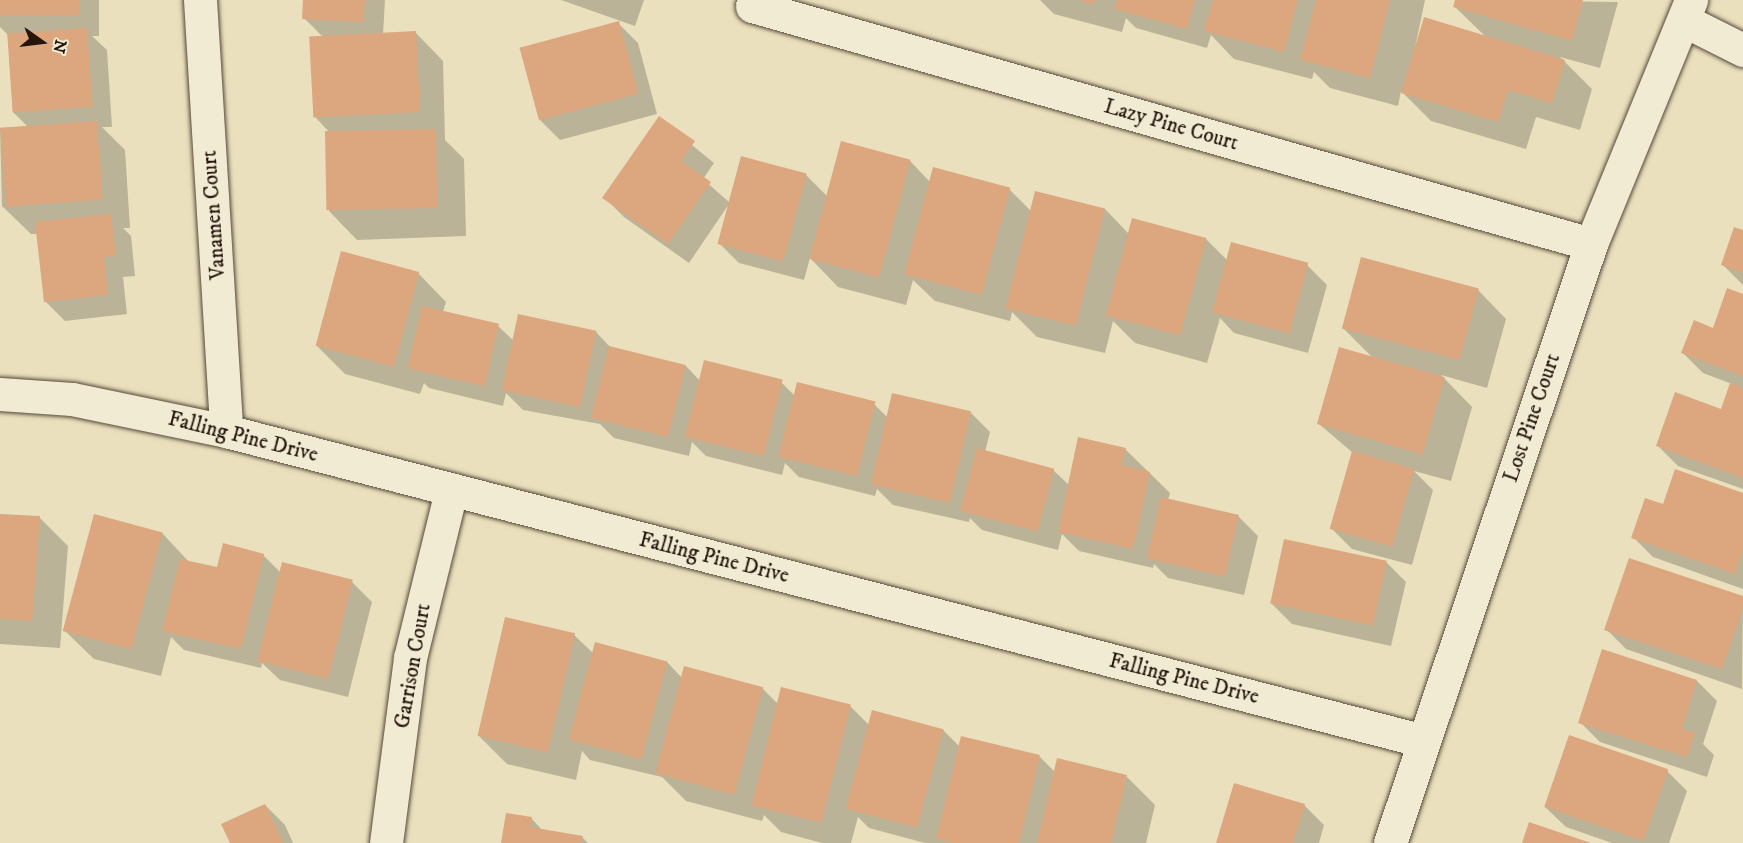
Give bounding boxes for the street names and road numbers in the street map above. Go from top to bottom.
street label: Lazy Pine Court [1101,94,1241,156]
street label: Vanamen Court [197,150,231,280]
street label: Lost Pine Court [1498,350,1566,486]
street label: Falling Pine Drive [166,406,320,468]
street label: Falling Pine Drive [637,527,791,589]
street label: Garrison Court [390,602,436,730]
street label: Falling Pine Drive [1107,648,1261,710]

